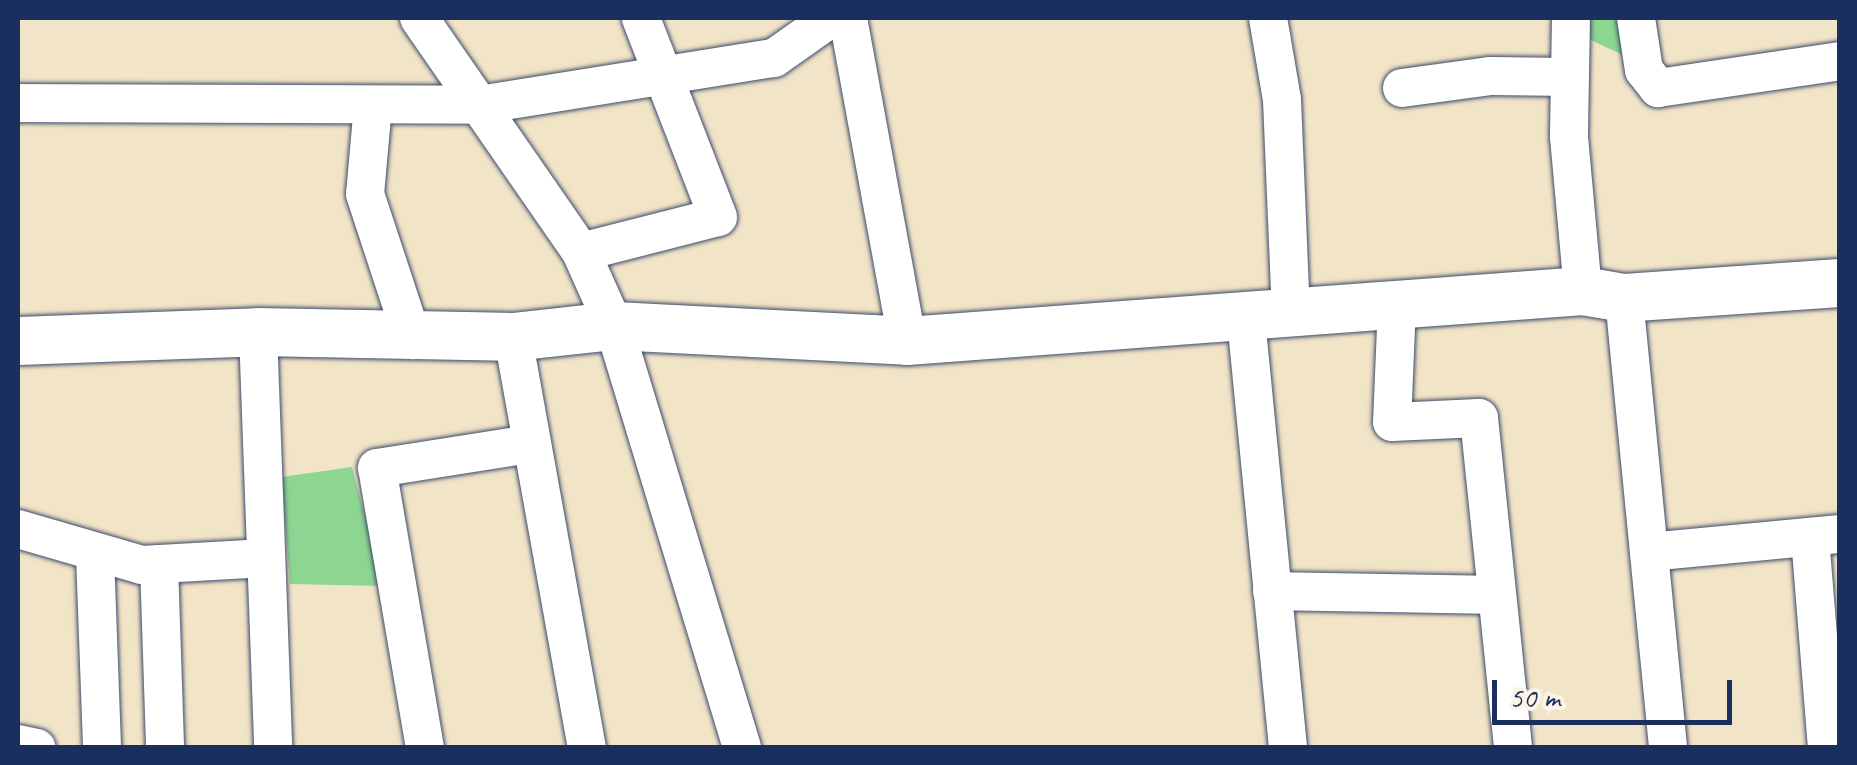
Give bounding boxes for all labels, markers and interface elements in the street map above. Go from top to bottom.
scale bar [1497,660,1737,722]
text: 50 m [1509,678,1560,716]

